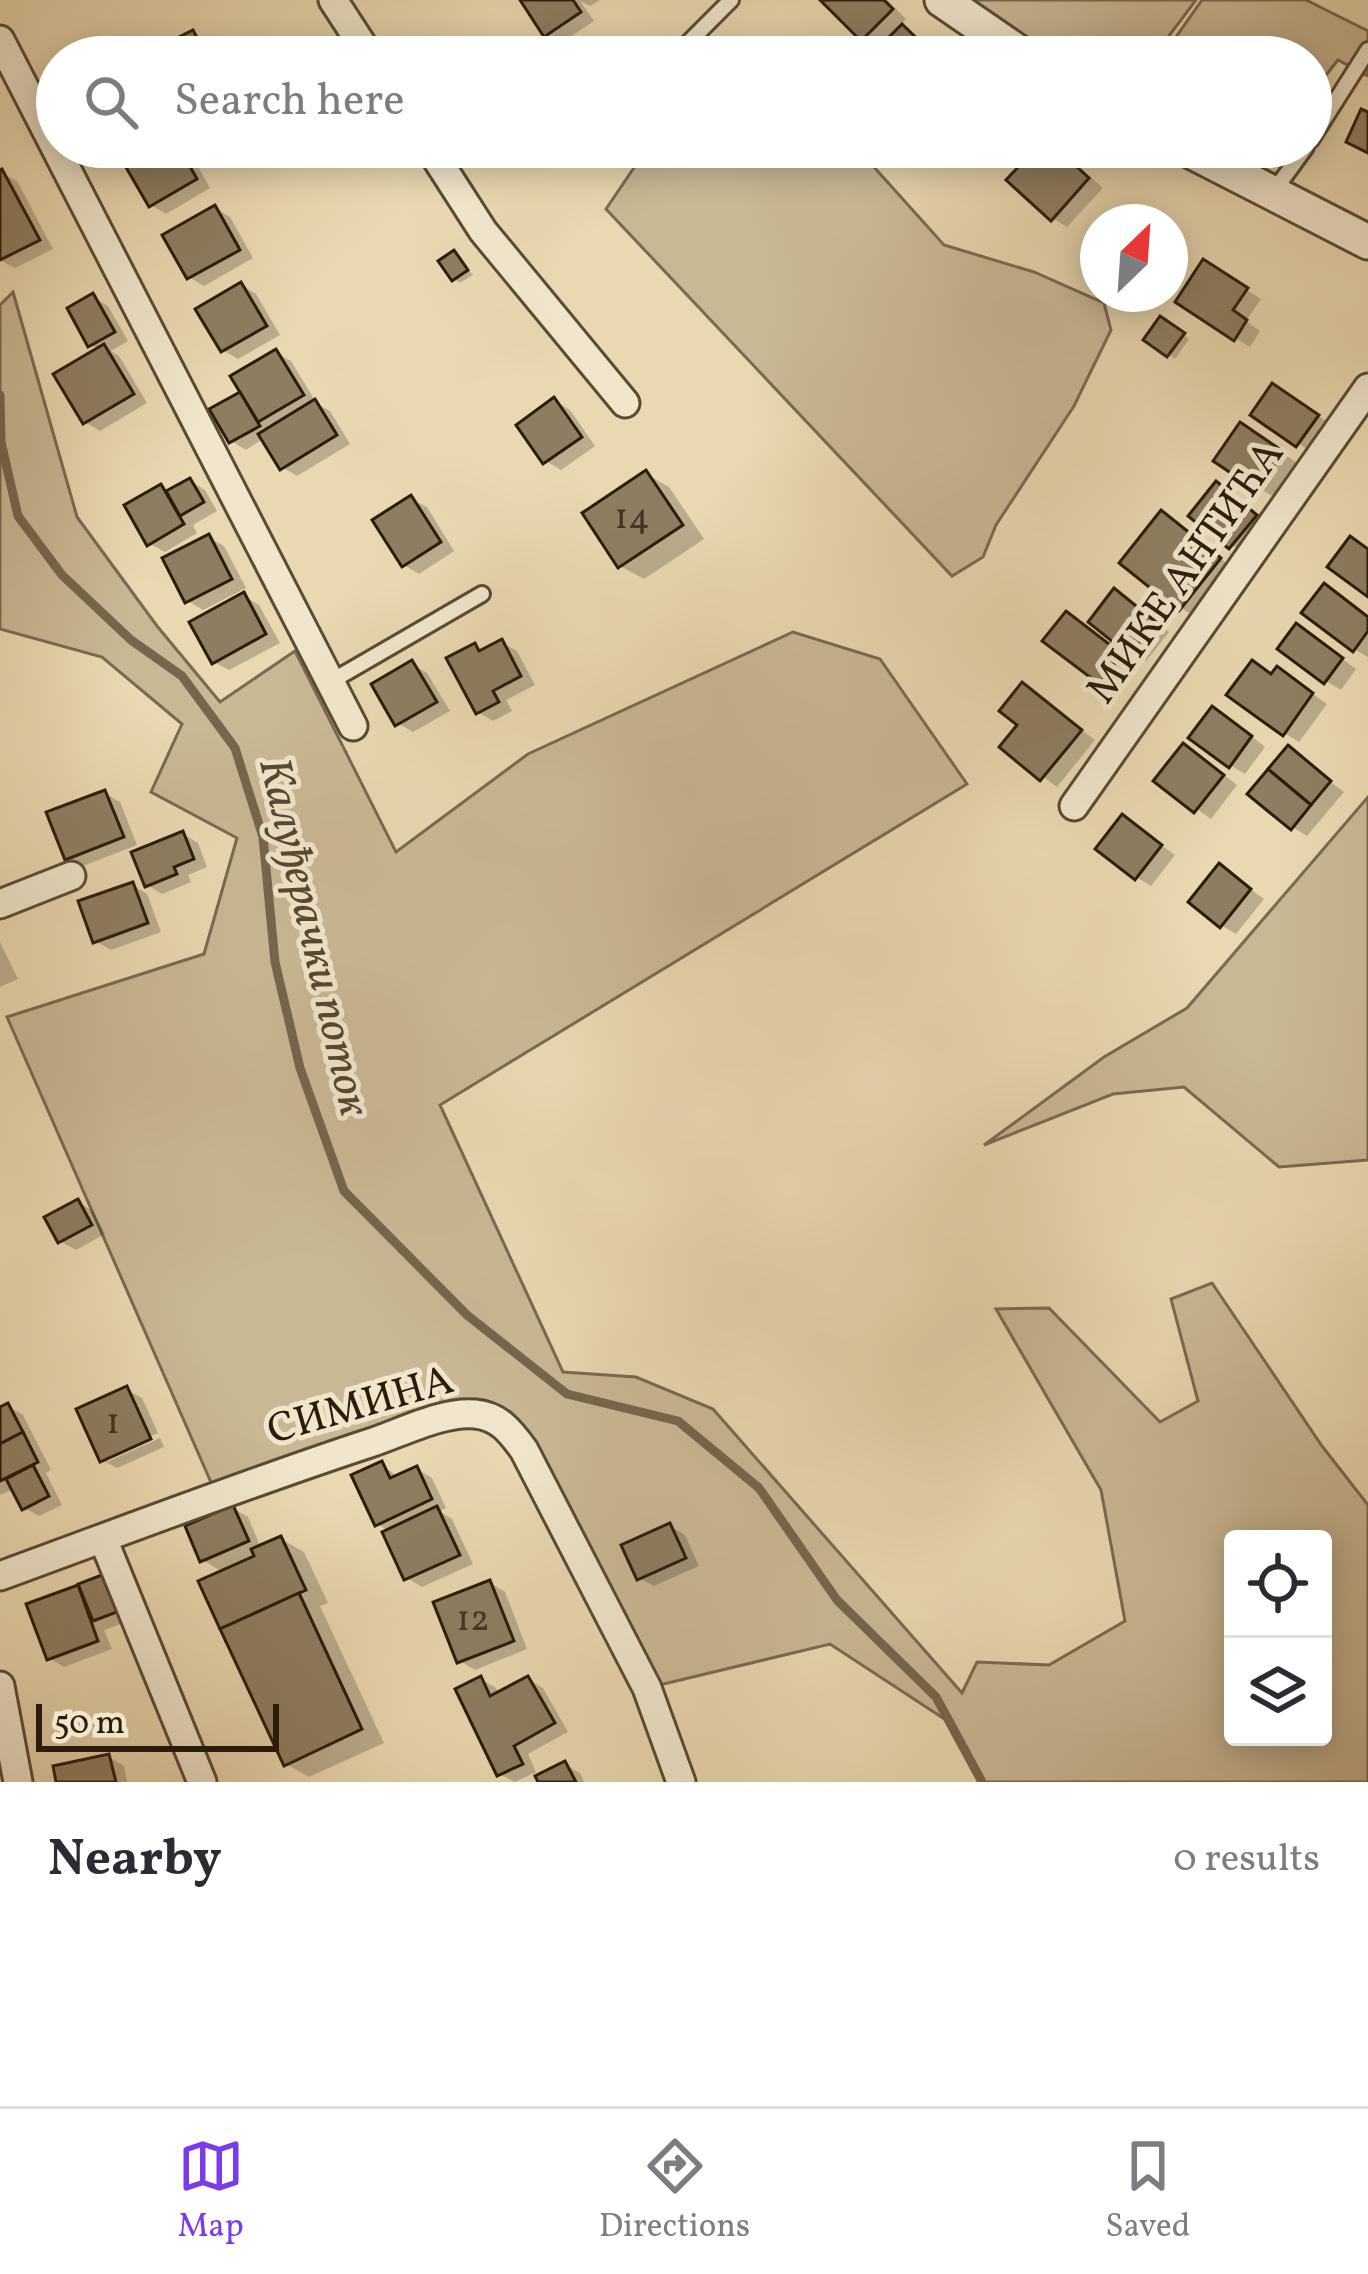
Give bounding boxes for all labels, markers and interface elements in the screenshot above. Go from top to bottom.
search box [36,36,1332,168]
icon: search [78,69,144,135]
text: Search here [174,71,405,134]
north arrow [1080,204,1188,312]
street label: МИКЕ АНТИЋА [1074,429,1300,717]
house number: 14 [614,494,650,544]
water label: Калуђерачки поток [240,752,384,1123]
street label: СИМИНА [261,1352,461,1462]
house number: 1 [106,1399,120,1449]
map controls [1224,1530,1332,1746]
button: locate [1224,1530,1332,1638]
house number: 12 [456,1596,490,1646]
button: layers [1224,1638,1332,1746]
scale bar [36,1698,279,1751]
text: 50 m [54,1702,125,1748]
text: Nearby [48,1825,222,1896]
text: 0 results [1173,1833,1320,1887]
tab: Map [178,2133,244,2251]
tab: Directions [599,2133,750,2251]
tab: Saved [1105,2133,1190,2251]

